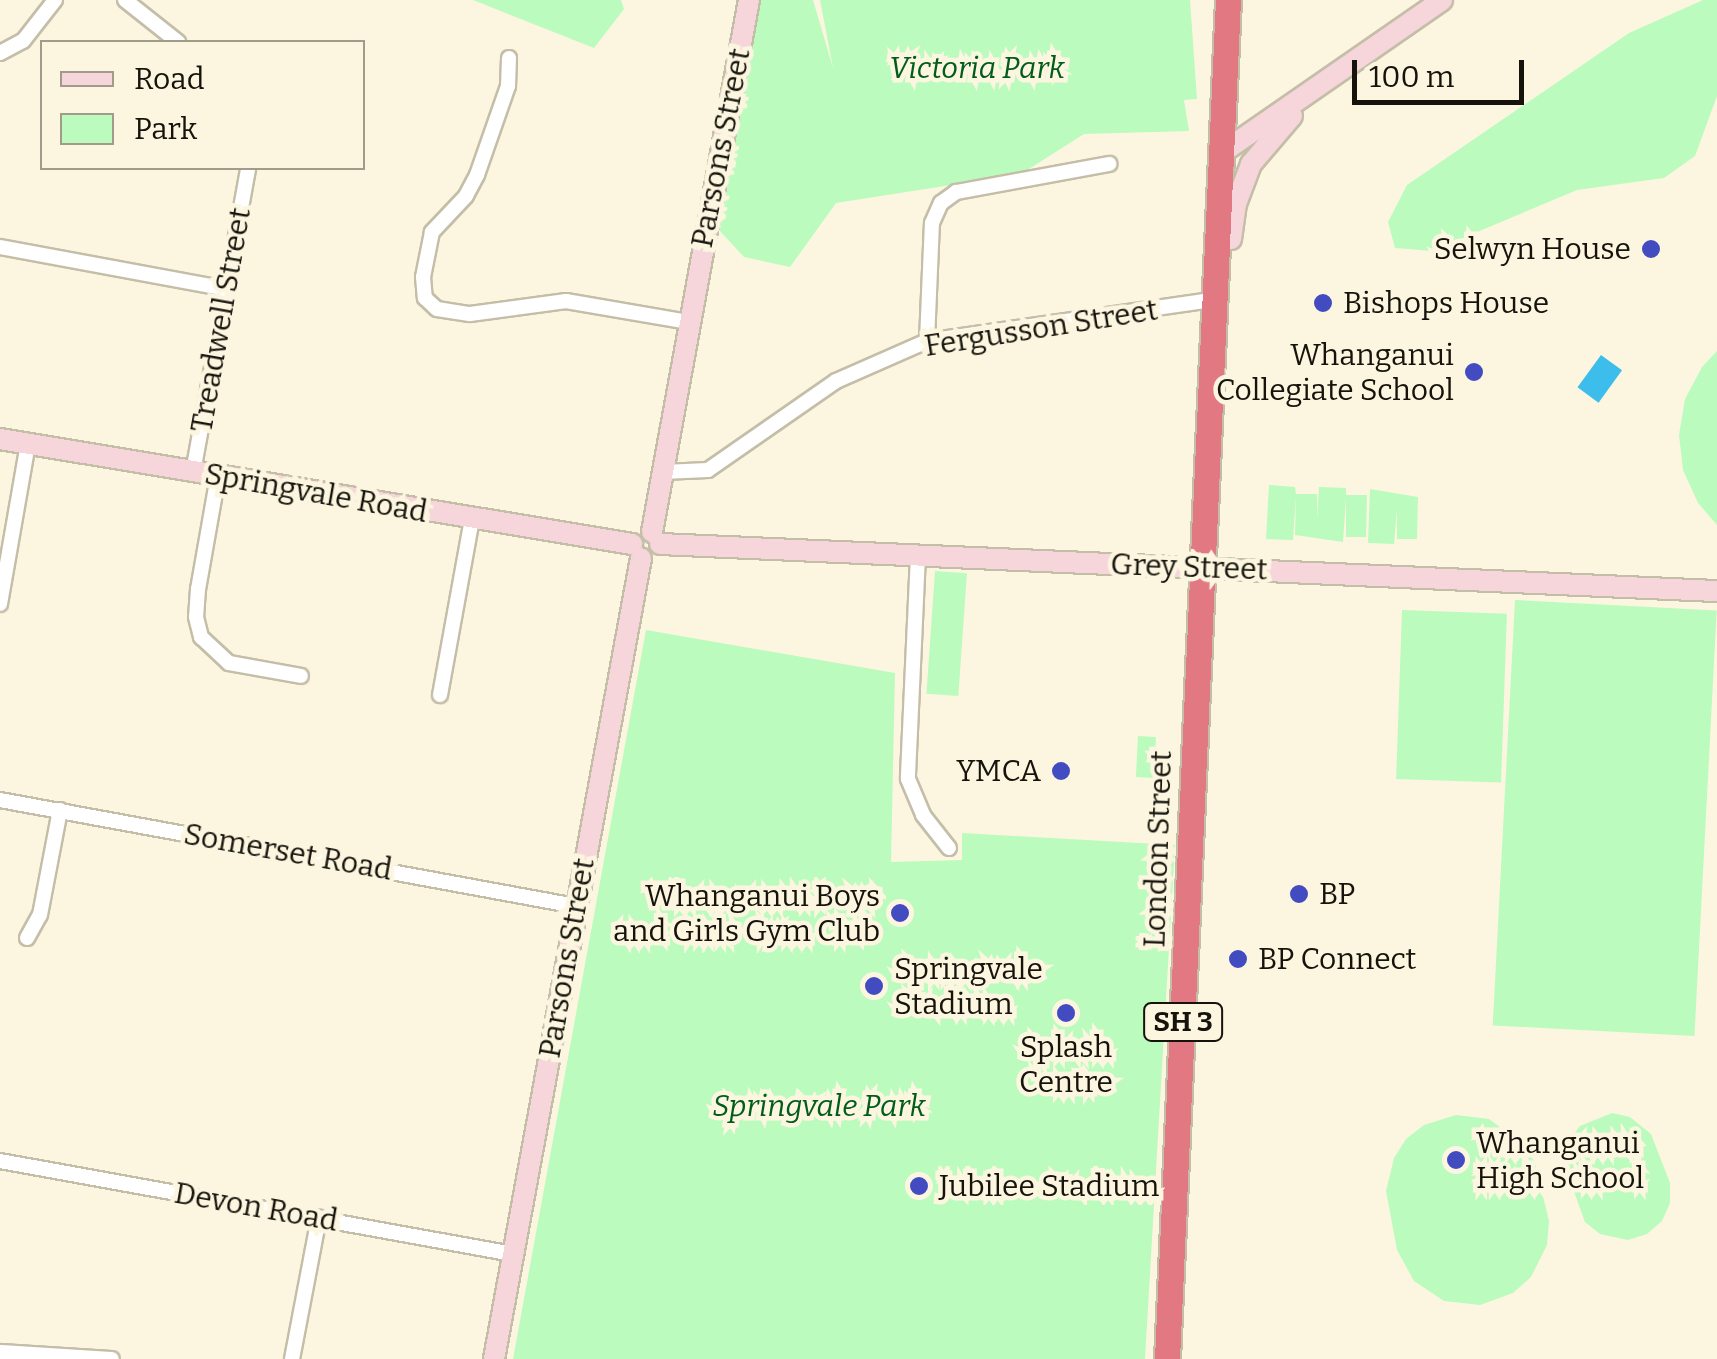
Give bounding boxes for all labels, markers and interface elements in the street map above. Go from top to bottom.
legend [40,40,365,170]
scale bar [1357,40,1530,102]
street label: Parsons Street [684,45,758,251]
park label: Victoria Park [889,50,1065,86]
text: 100 m [1369,59,1454,95]
text: Road [134,61,205,97]
text: Park [134,111,197,147]
street label: Treadwell Street [184,205,258,435]
place label: Selwyn House [1434,231,1631,267]
marker: Selwyn House [1640,238,1662,260]
place label: Bishops House [1343,285,1549,321]
street label: Fergusson Street [922,292,1160,364]
marker: Bishops House [1312,292,1334,314]
place label: Whanganui Collegiate School [1216,337,1454,408]
marker: Whanganui Collegiate School [1463,361,1485,383]
street label: Springvale Road [202,456,430,530]
street label: Grey Street [1110,546,1268,588]
street label: London Street [1137,750,1179,948]
place label: YMCA [956,753,1041,789]
marker: YMCA [1050,760,1072,782]
street label: Somerset Road [181,816,395,888]
street label: Parsons Street [532,855,602,1061]
place label: BP [1319,876,1355,912]
place label: Whanganui Boys and Girls Gym Club [613,878,880,948]
marker: BP [1288,883,1310,905]
marker: Whanganui Boys and Girls Gym Club [889,902,911,924]
place label: BP Connect [1258,941,1416,977]
marker: BP Connect [1227,948,1249,970]
place label: Springvale Stadium [894,951,1043,1022]
marker: Springvale Stadium [863,975,885,997]
road number: SH 3 [1143,999,1223,1045]
marker: Splash Centre [1055,1002,1077,1024]
place label: Splash Centre [1019,1029,1113,1100]
park label: Springvale Park [712,1088,926,1124]
place label: Whanganui High School [1476,1125,1644,1196]
marker: Whanganui High School [1445,1149,1467,1171]
place label: Jubilee Stadium [939,1168,1159,1204]
street label: Devon Road [172,1175,340,1239]
marker: Jubilee Stadium [908,1175,930,1197]

